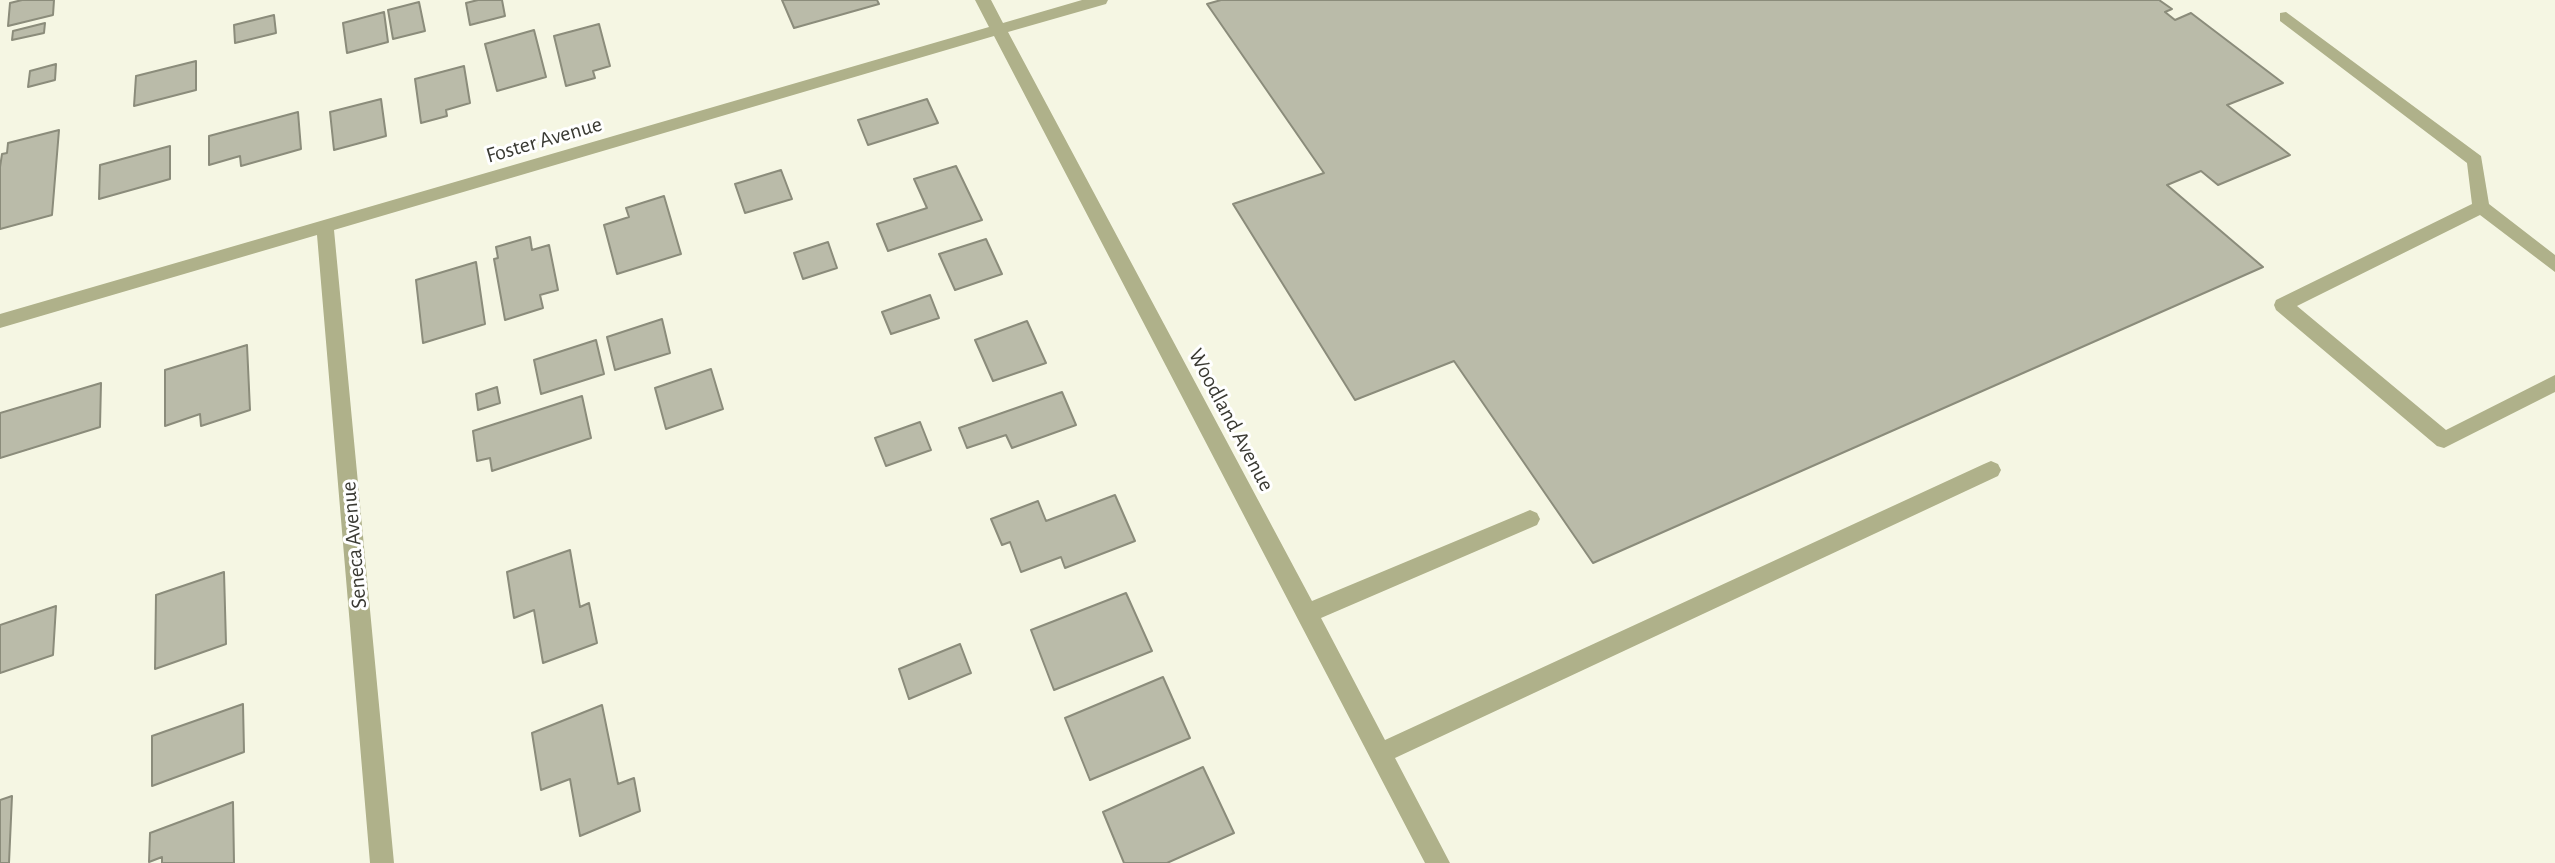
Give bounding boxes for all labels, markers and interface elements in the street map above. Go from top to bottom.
street label: Foster Avenue [483,111,605,169]
street label: Woodland Avenue [1182,344,1280,496]
street label: Seneca Avenue [335,480,373,610]

